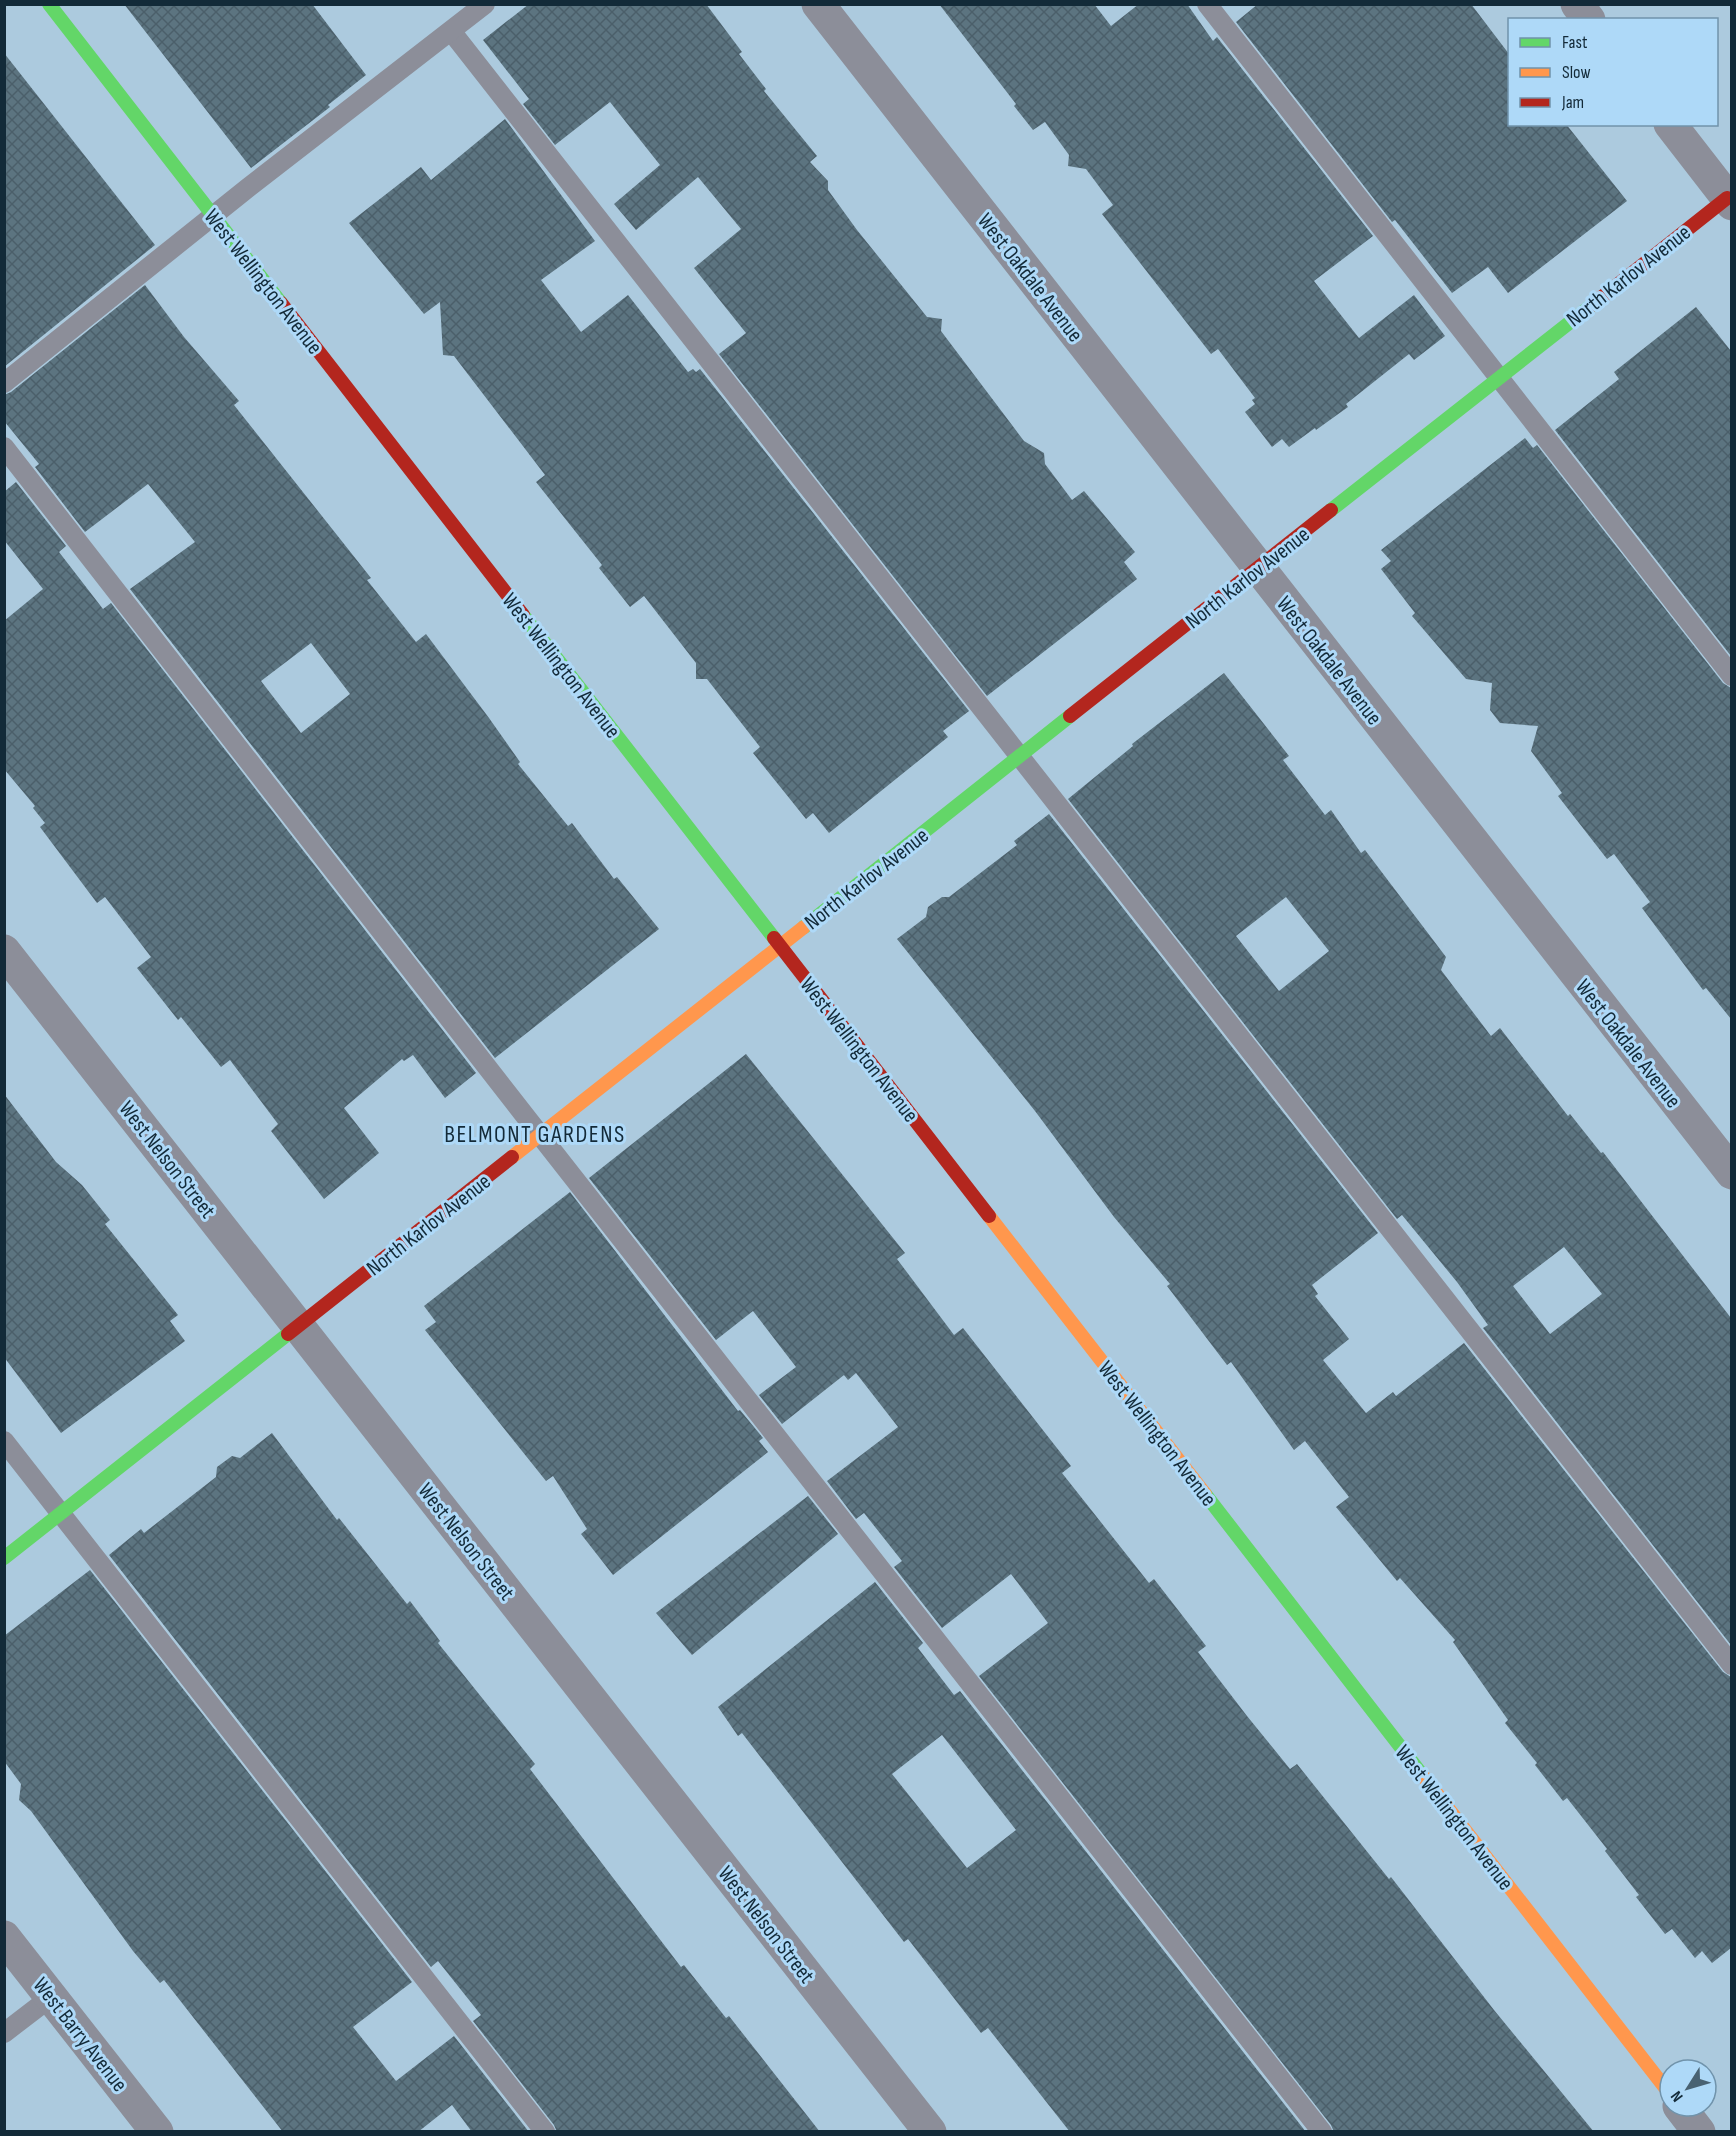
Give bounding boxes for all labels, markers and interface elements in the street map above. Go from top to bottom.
legend [1508,18,1718,126]
text: Fast [1562,32,1588,53]
text: Slow [1562,62,1591,83]
text: Jam [1561,92,1584,113]
street label: West Wellington Avenue [198,204,328,360]
street label: West Oakdale Avenue [971,208,1088,348]
street label: North Karlov Avenue [1561,219,1696,333]
street label: North Karlov Avenue [1180,521,1315,635]
street label: West Wellington Avenue [496,588,626,744]
street label: West Oakdale Avenue [1270,591,1387,731]
street label: North Karlov Avenue [799,822,934,936]
street label: West Wellington Avenue [794,972,924,1128]
street label: West Oakdale Avenue [1569,974,1686,1114]
street label: West Nelson Street [113,1096,221,1224]
district label: BELMONT GARDENS [444,1120,626,1149]
street label: North Karlov Avenue [361,1168,496,1282]
street label: West Wellington Avenue [1092,1356,1222,1512]
street label: West Nelson Street [412,1478,520,1606]
street label: West Wellington Avenue [1389,1740,1519,1896]
street label: West Nelson Street [712,1861,820,1989]
street label: West Barry Avenue [27,1972,133,2098]
north arrow [1658,2058,1718,2118]
text: N [1667,2087,1687,2105]

